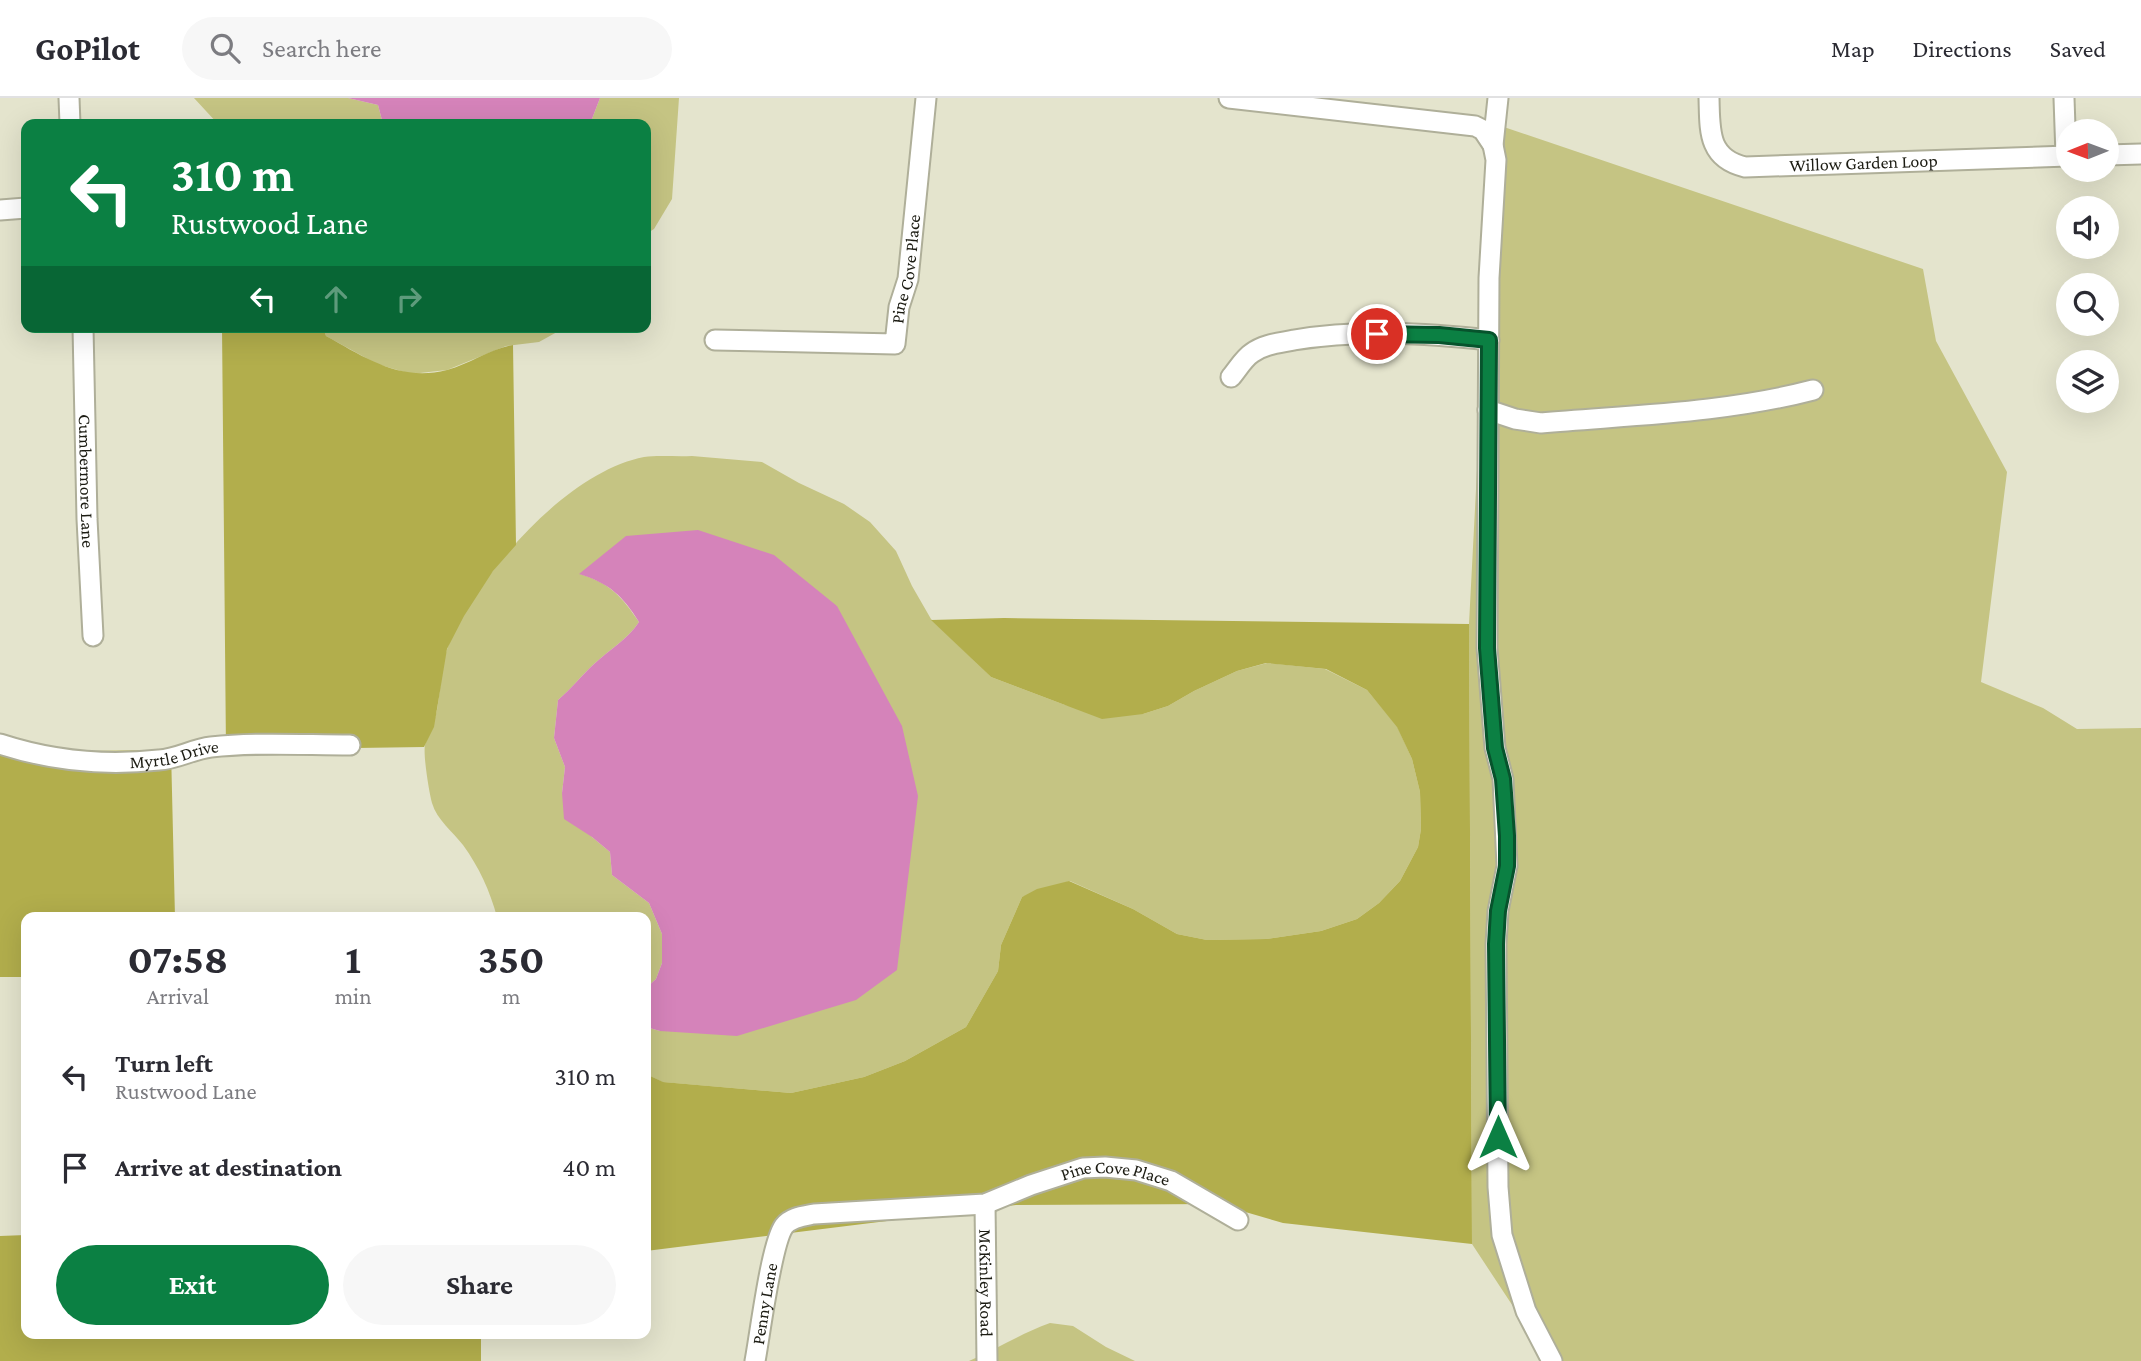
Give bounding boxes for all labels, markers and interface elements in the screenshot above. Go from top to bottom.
search box [182,17,672,80]
icon: search [206,29,244,67]
text: GoPilot [35,30,140,67]
text: Search here [262,34,381,63]
text: Map [1831,35,1875,62]
text: Directions [1913,35,2012,62]
text: Saved [2050,35,2106,62]
north arrow [2056,119,2119,182]
map controls [2056,119,2119,413]
icon: left [56,147,147,238]
text: 310 m [171,147,294,202]
street label: Willow Garden Loop [1789,150,1938,175]
button: sound [2056,196,2119,259]
text: Rustwood Lane [171,205,368,241]
street label: Pine Cove Place [887,213,924,325]
button: search [2056,273,2119,336]
icon: left [244,280,282,318]
icon: ahead [317,280,355,318]
icon: right [390,280,428,318]
pin [1347,304,1407,364]
icon: arrive [1358,315,1396,353]
button: layers [2056,350,2119,413]
street label: Cumbermore Lane [75,414,98,548]
street label: Myrtle Drive [129,736,220,772]
text: 07:58 [127,935,228,982]
text: 1 [345,935,361,982]
text: 350 [478,935,545,982]
text: Arrival [147,983,209,1009]
text: min [335,983,371,1009]
text: m [502,983,520,1009]
text: Turn left [115,1049,213,1078]
icon: left [56,1058,94,1096]
text: 310 m [555,1062,616,1091]
text: Rustwood Lane [115,1078,257,1104]
position arrow [1461,1100,1535,1174]
icon: arrive [56,1149,94,1187]
text: Arrive at destination [115,1153,342,1182]
text: 40 m [562,1153,616,1182]
street label: Pine Cove Place [1058,1157,1172,1190]
street label: McKinley Road [975,1229,997,1338]
button: Exit [56,1245,329,1325]
button: Share [343,1245,616,1325]
street label: Penny Lane [748,1261,782,1346]

